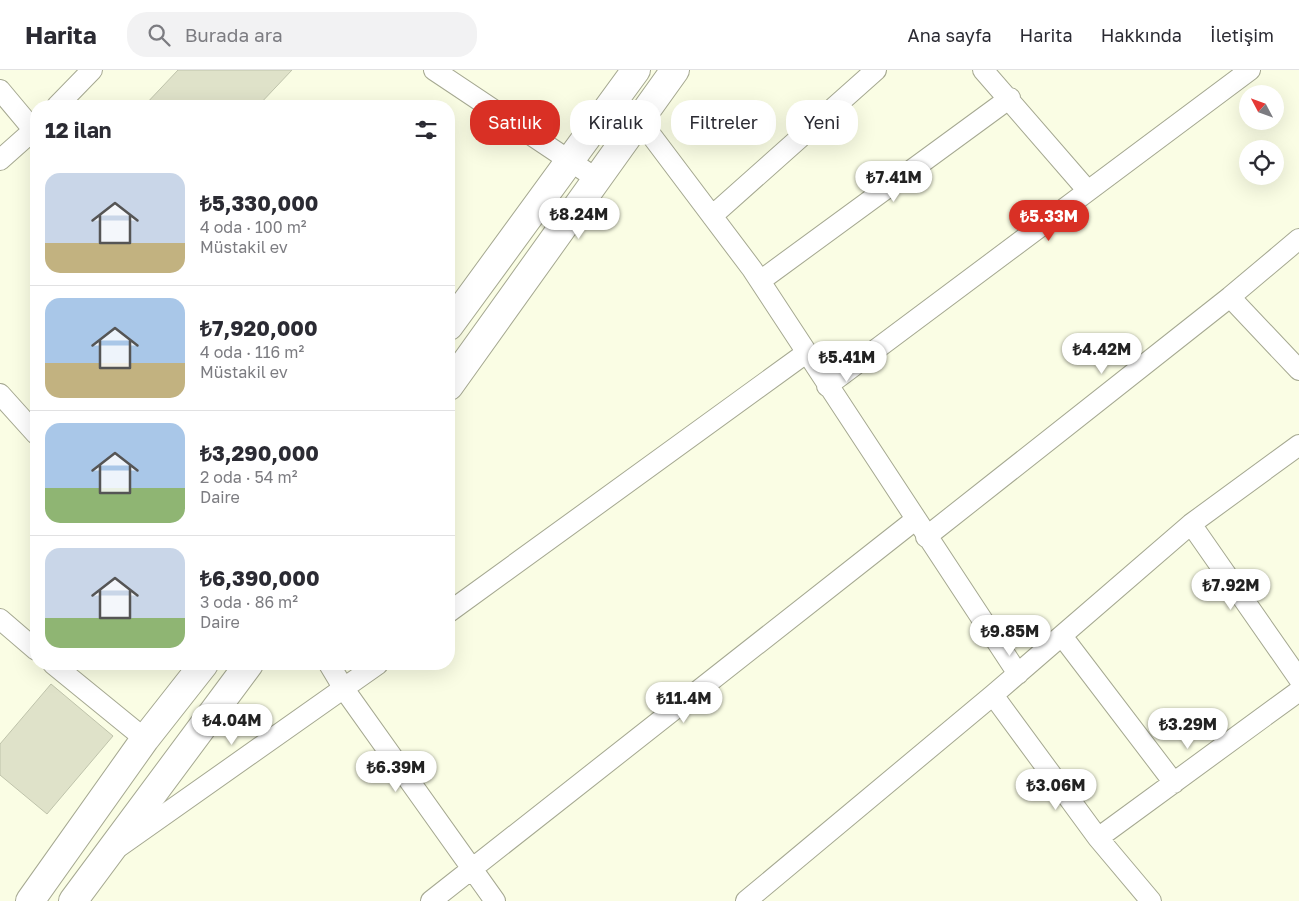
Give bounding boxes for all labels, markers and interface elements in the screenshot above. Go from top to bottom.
search box [127,12,477,57]
text: Harita [25,20,97,49]
icon: search [145,21,173,49]
text: Burada ara [185,23,283,46]
text: Ana sayfa [908,24,992,46]
text: Harita [1020,24,1073,46]
text: Hakkında [1101,24,1182,46]
text: İletişim [1210,24,1274,46]
north arrow [1239,85,1284,130]
map controls [1239,85,1284,185]
chip: Satılık [470,100,560,145]
chip: Kiralık [570,100,661,145]
chip: Filtreler [671,100,776,145]
chip: Yeni [786,100,858,145]
icon: filters [412,116,440,144]
text: 12 ilan [45,117,112,143]
button: locate [1239,140,1284,185]
pin: ₺7.41M [853,160,935,203]
text: ₺7.41M [866,167,922,187]
text: ₺5,330,000 [200,190,318,216]
icon: home [85,193,145,253]
pin: ₺8.24M [538,198,620,240]
pin: ₺5.33M [1008,200,1090,242]
text: ₺8.24M [550,204,608,224]
text: ₺5.33M [1020,206,1078,226]
text: 4 oda · 100 m² [200,217,307,237]
text: Müstakil ev [200,237,288,257]
text: ₺7,920,000 [200,315,318,341]
icon: home [85,318,145,378]
pin: ₺4.42M [1061,332,1143,375]
text: ₺4.42M [1073,339,1131,359]
pin: ₺5.41M [806,340,888,383]
text: 4 oda · 116 m² [200,342,304,362]
text: ₺5.41M [819,347,875,367]
text: Müstakil ev [200,362,288,382]
text: ₺3,290,000 [200,440,319,466]
icon: home [85,443,145,503]
text: 2 oda · 54 m² [200,467,298,487]
text: Daire [200,487,240,507]
text: ₺6,390,000 [200,565,320,591]
icon: home [85,568,145,628]
pin: ₺7.92M [1190,568,1272,611]
text: ₺7.92M [1202,575,1260,595]
text: 3 oda · 86 m² [200,592,298,612]
text: Daire [200,612,240,632]
pin: ₺9.85M [969,614,1051,657]
text: ₺9.85M [981,621,1039,641]
pin: ₺11.4M [643,682,725,724]
text: ₺11.4M [657,688,712,708]
pin: ₺4.04M [191,704,273,746]
pin: ₺3.29M [1147,708,1229,750]
text: ₺4.04M [203,710,261,730]
text: ₺3.29M [1159,714,1217,734]
pin: ₺6.39M [355,750,437,793]
text: ₺6.39M [367,757,425,777]
pin: ₺3.06M [1015,768,1097,811]
text: ₺3.06M [1027,775,1085,795]

